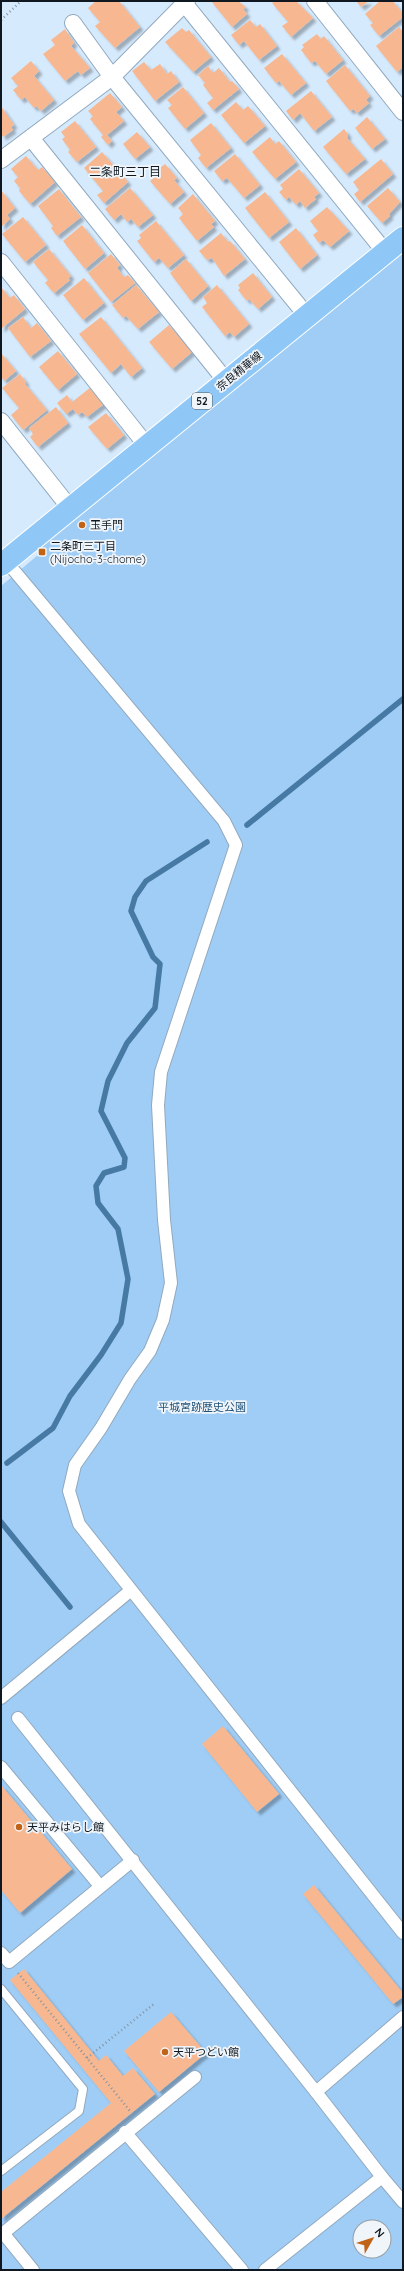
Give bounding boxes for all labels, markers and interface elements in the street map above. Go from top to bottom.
district label: 二条町三丁目 [89,164,161,179]
street label: 奈良精華線 [213,348,265,394]
road number: 52 [192,393,212,409]
place label: 玉手門 [90,518,123,532]
marker: 玉手門 [77,520,87,530]
place label: 二条町三丁目 (Nijocho-3-chome) [50,539,146,566]
marker: 二条町三丁目 (Nijocho-3-chome) [37,547,47,557]
park label: 平城宮跡歴史公園 [158,1400,246,1414]
place label: 天平みはらし館 [27,1820,104,1834]
marker: 天平みはらし館 [14,1822,24,1832]
place label: 天平つどい館 [173,2045,239,2059]
marker: 天平つどい館 [160,2047,170,2057]
north arrow [352,2219,392,2259]
text: N [372,2225,388,2240]

